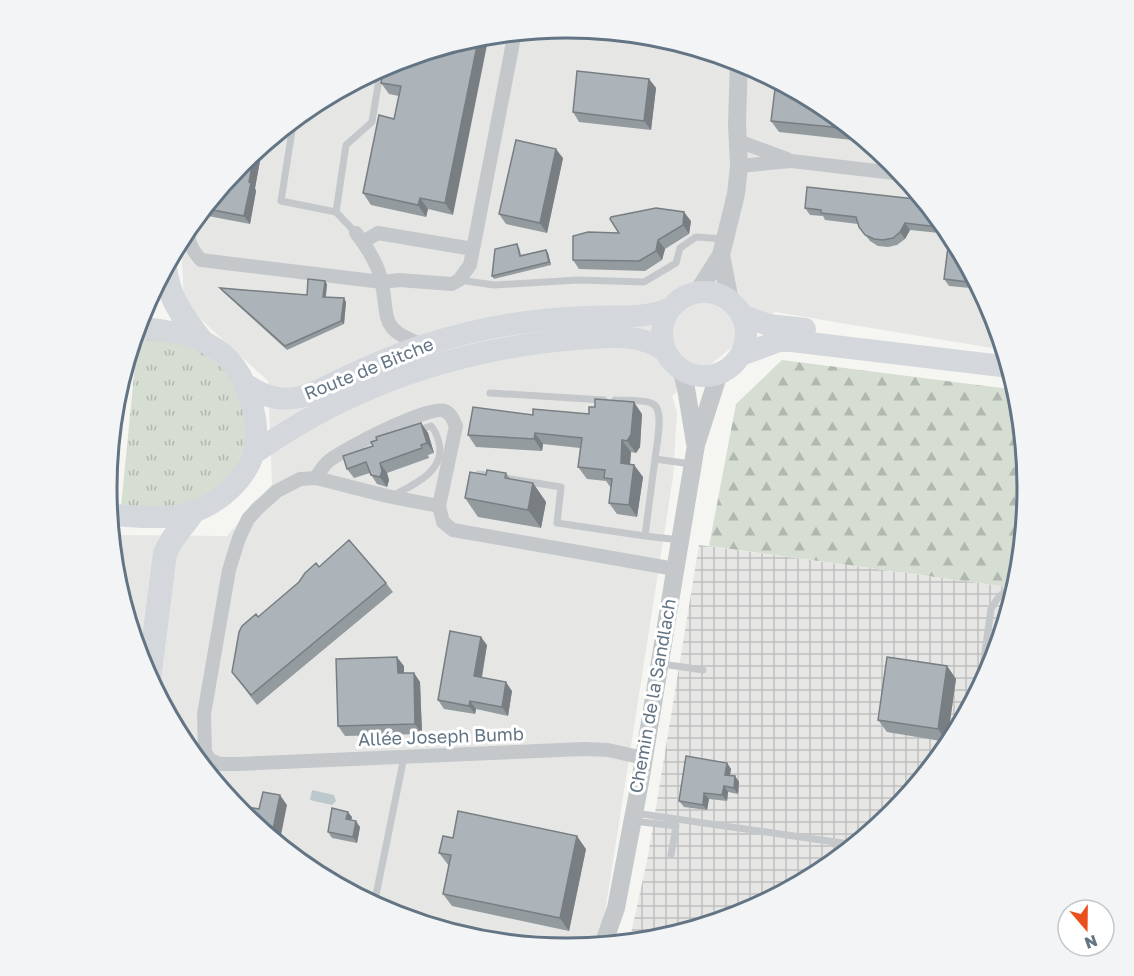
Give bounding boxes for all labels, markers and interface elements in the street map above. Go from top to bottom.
street label: Route de Bitche [301,332,436,404]
street label: Chemin de la Sandlach [624,597,680,795]
street label: Allée Joseph Bumb [358,722,524,750]
north arrow [1056,898,1116,958]
text: N [1082,931,1100,954]

